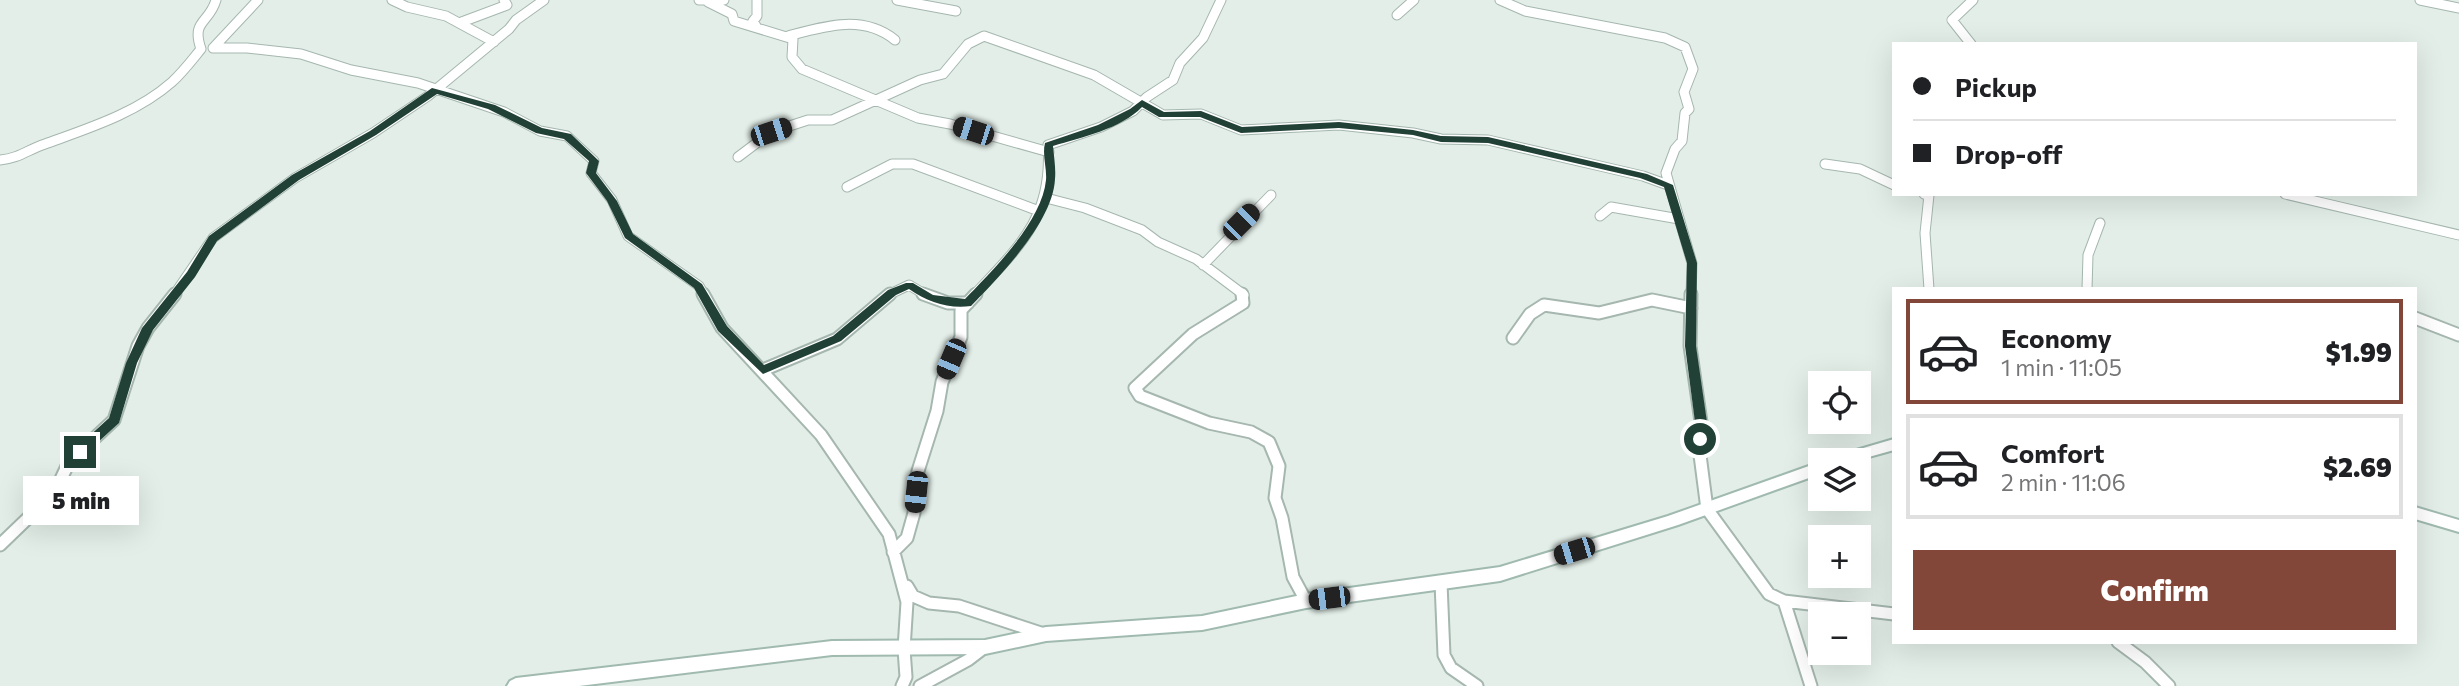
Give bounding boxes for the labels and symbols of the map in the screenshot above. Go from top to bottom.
car [950,115,997,147]
car [748,116,795,148]
car [1219,200,1264,244]
car [934,336,969,382]
route start [1684,423,1716,455]
route end [64,436,96,468]
car [904,470,929,514]
callout: 5 min [22,476,138,526]
car [1551,535,1598,567]
car [1307,585,1352,611]

